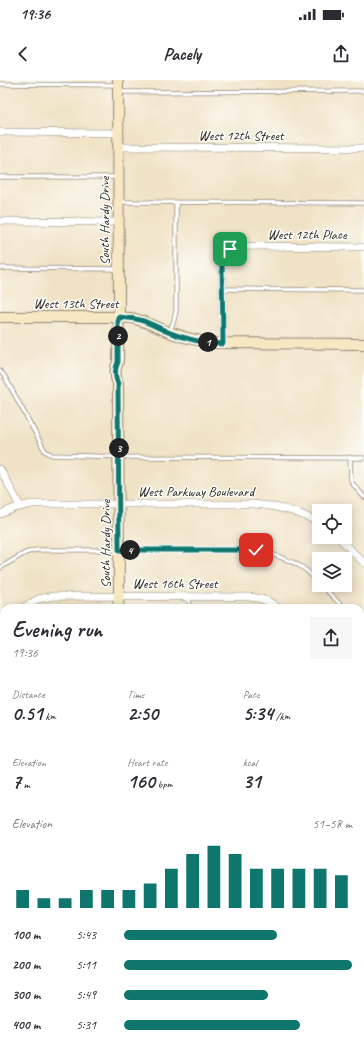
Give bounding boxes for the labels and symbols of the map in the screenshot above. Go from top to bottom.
street label: West 12th Street [199,127,285,144]
street label: South Hardy Drive [96,175,113,265]
street label: West 12th Place [267,226,348,243]
pin [213,232,247,266]
street label: West 13th Street [34,295,120,312]
pin: 2 [108,326,128,346]
pin: 1 [198,332,218,352]
pin: 3 [109,438,129,458]
street label: West Parkway Boulevard [138,483,256,500]
street label: South Hardy Drive [97,498,114,588]
pin [239,533,273,567]
pin: 4 [120,540,140,560]
street label: West 16th Street [133,575,219,592]

